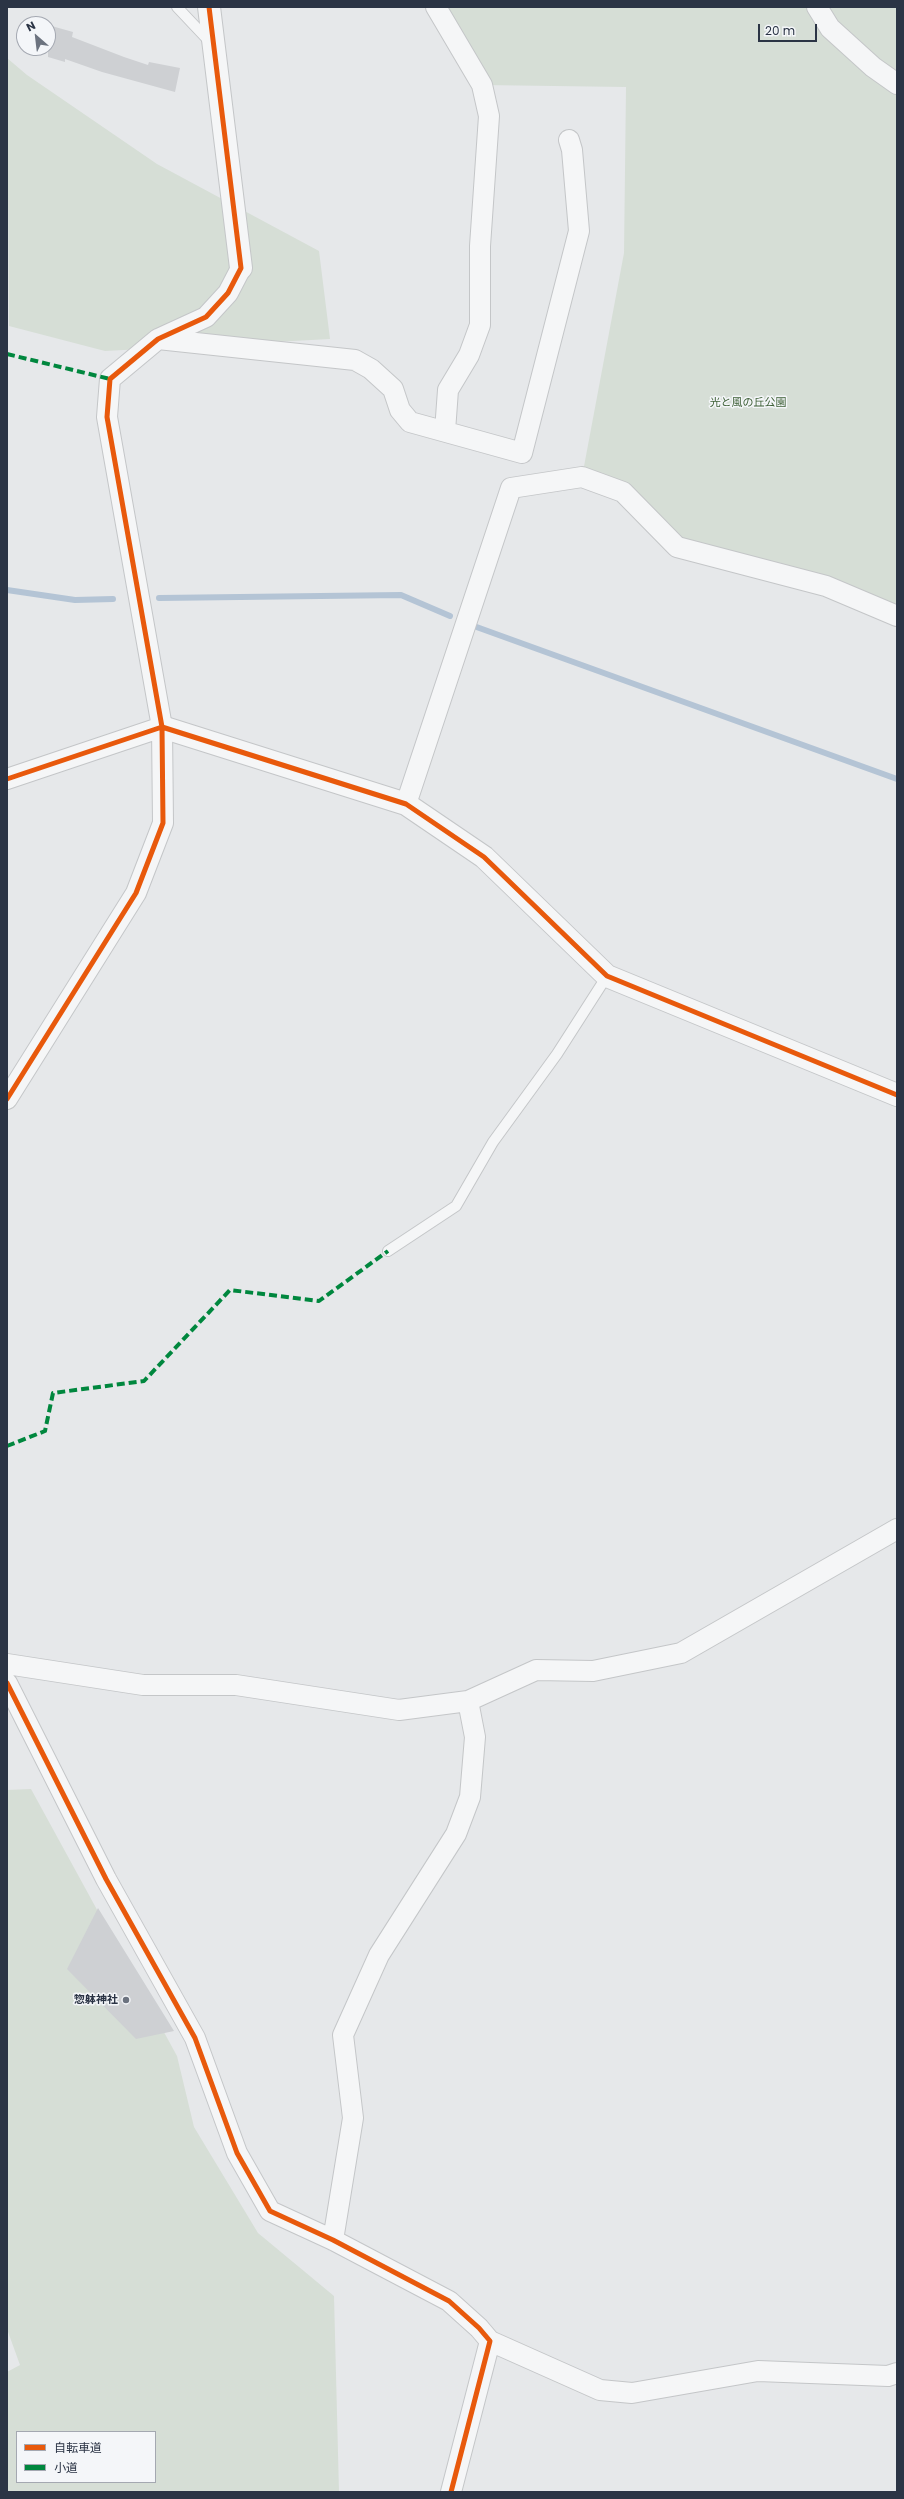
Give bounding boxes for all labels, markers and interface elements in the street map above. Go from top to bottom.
north arrow [16,16,56,56]
scale bar [760,16,819,42]
text: N [23,17,38,35]
text: 20 m [765,22,795,39]
park label: 光と風の丘公園 [710,396,786,410]
place label: 惣躰神社 [74,1993,118,2007]
marker: 惣躰神社 [121,1995,131,2005]
legend [16,2431,156,2483]
text: 自転車道 [54,2439,102,2456]
text: 小道 [54,2459,78,2476]

